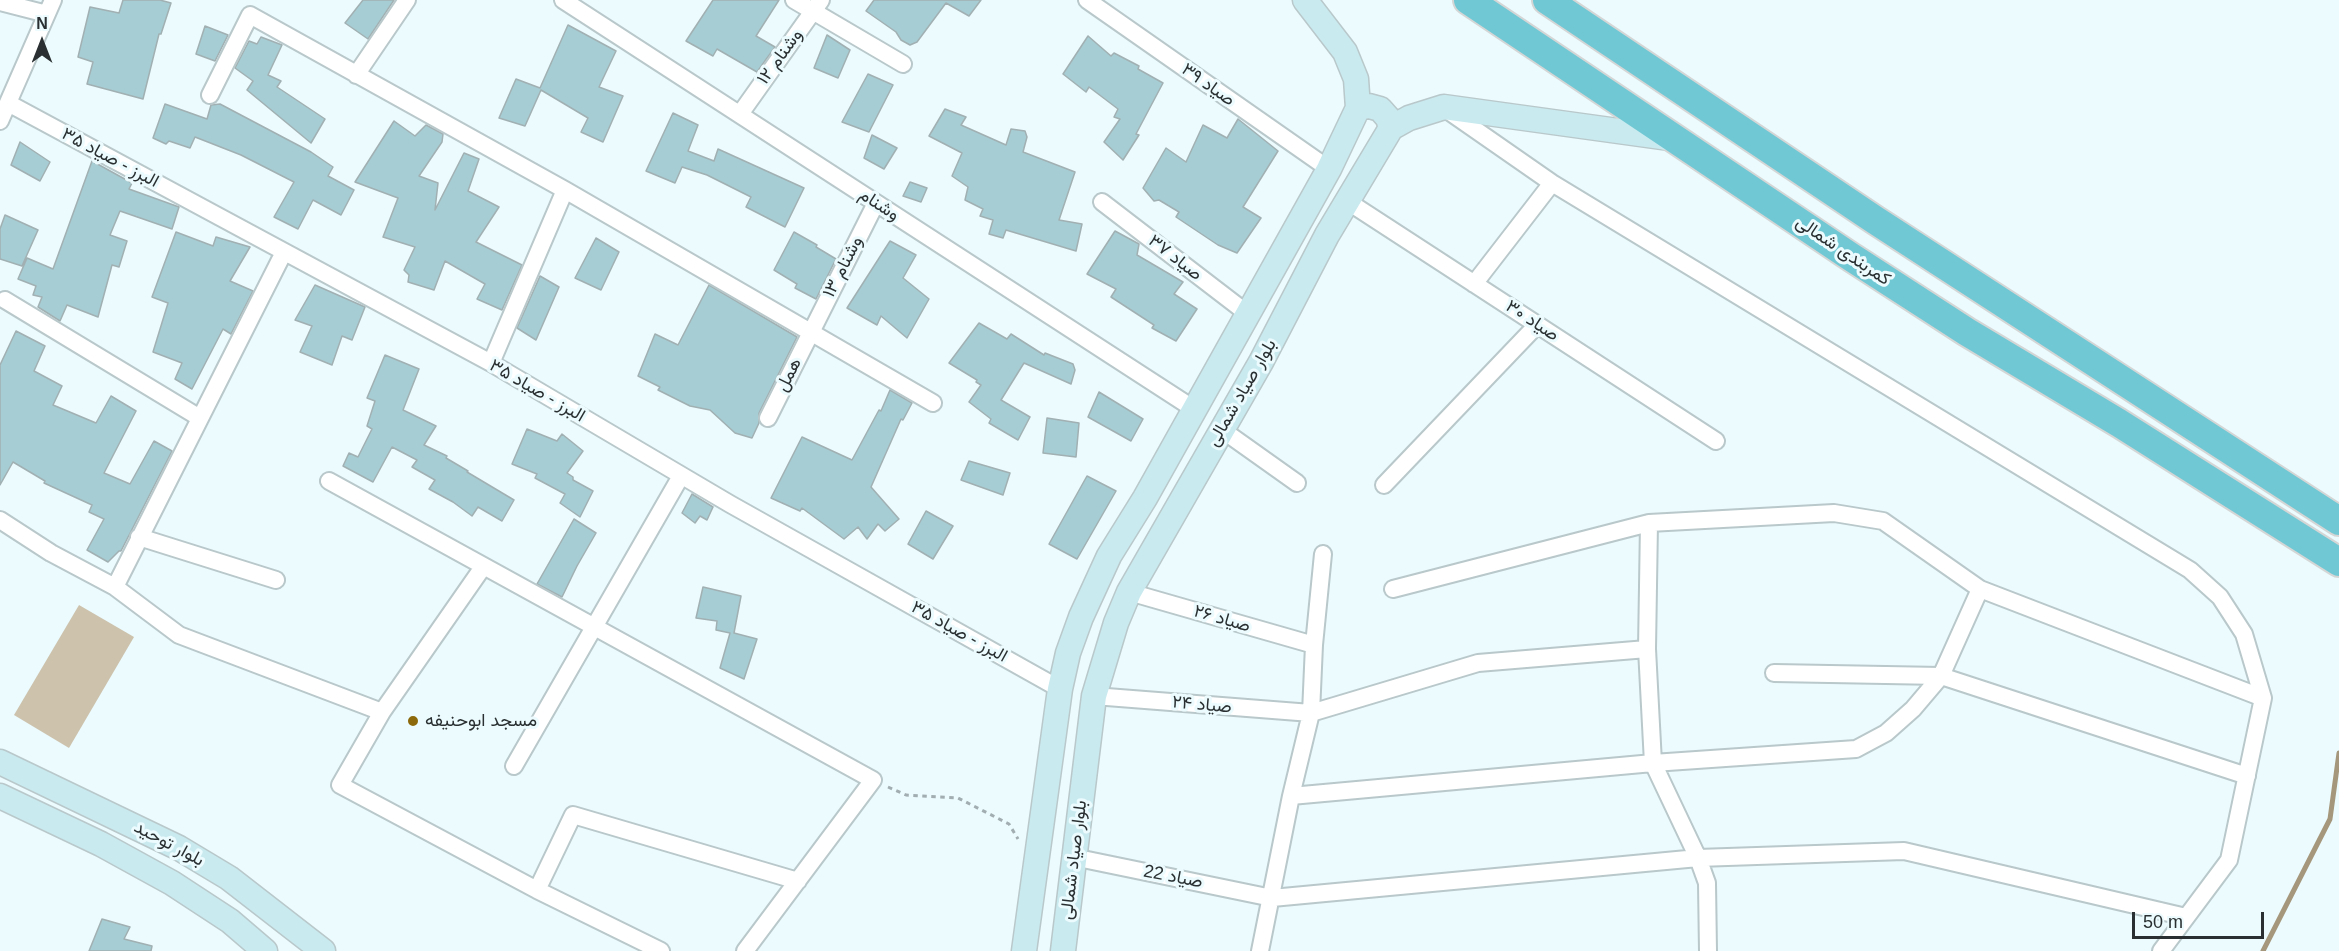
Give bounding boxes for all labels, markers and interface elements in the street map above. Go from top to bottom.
north arrow [12,12,72,72]
text: N [36,15,48,32]
street label: وشنام ۱۲ [753,25,807,89]
street label: صیاد ۳۹ [1177,59,1239,111]
street label: البرز - صیاد ۳۵ [58,123,162,193]
street label: وشنام [855,184,903,226]
street label: کمربندی شمالی [1792,211,1894,291]
street label: صیاد ۳۷ [1144,230,1206,286]
street label: وشنام ۱۳ [818,233,868,301]
street label: صیاد ۳۰ [1501,296,1563,346]
street label: بلوار صیاد شمالی [1203,335,1281,451]
street label: البرز - صیاد ۳۵ [485,355,589,427]
street label: همل [771,355,807,395]
street label: البرز - صیاد ۳۵ [907,597,1011,667]
street label: صیاد ۲۶ [1191,601,1253,637]
street label: صیاد ۲۴ [1171,692,1233,718]
place label: مسجد ابوحنیفه [425,710,537,732]
marker: مسجد ابوحنیفه [406,714,420,728]
street label: بلوار صیاد شمالی [1056,799,1092,921]
street label: بلوار توحید [130,817,208,871]
street label: صیاد 22 [1142,861,1204,893]
scale bar [2135,900,2267,938]
text: 50 m [2143,912,2183,932]

